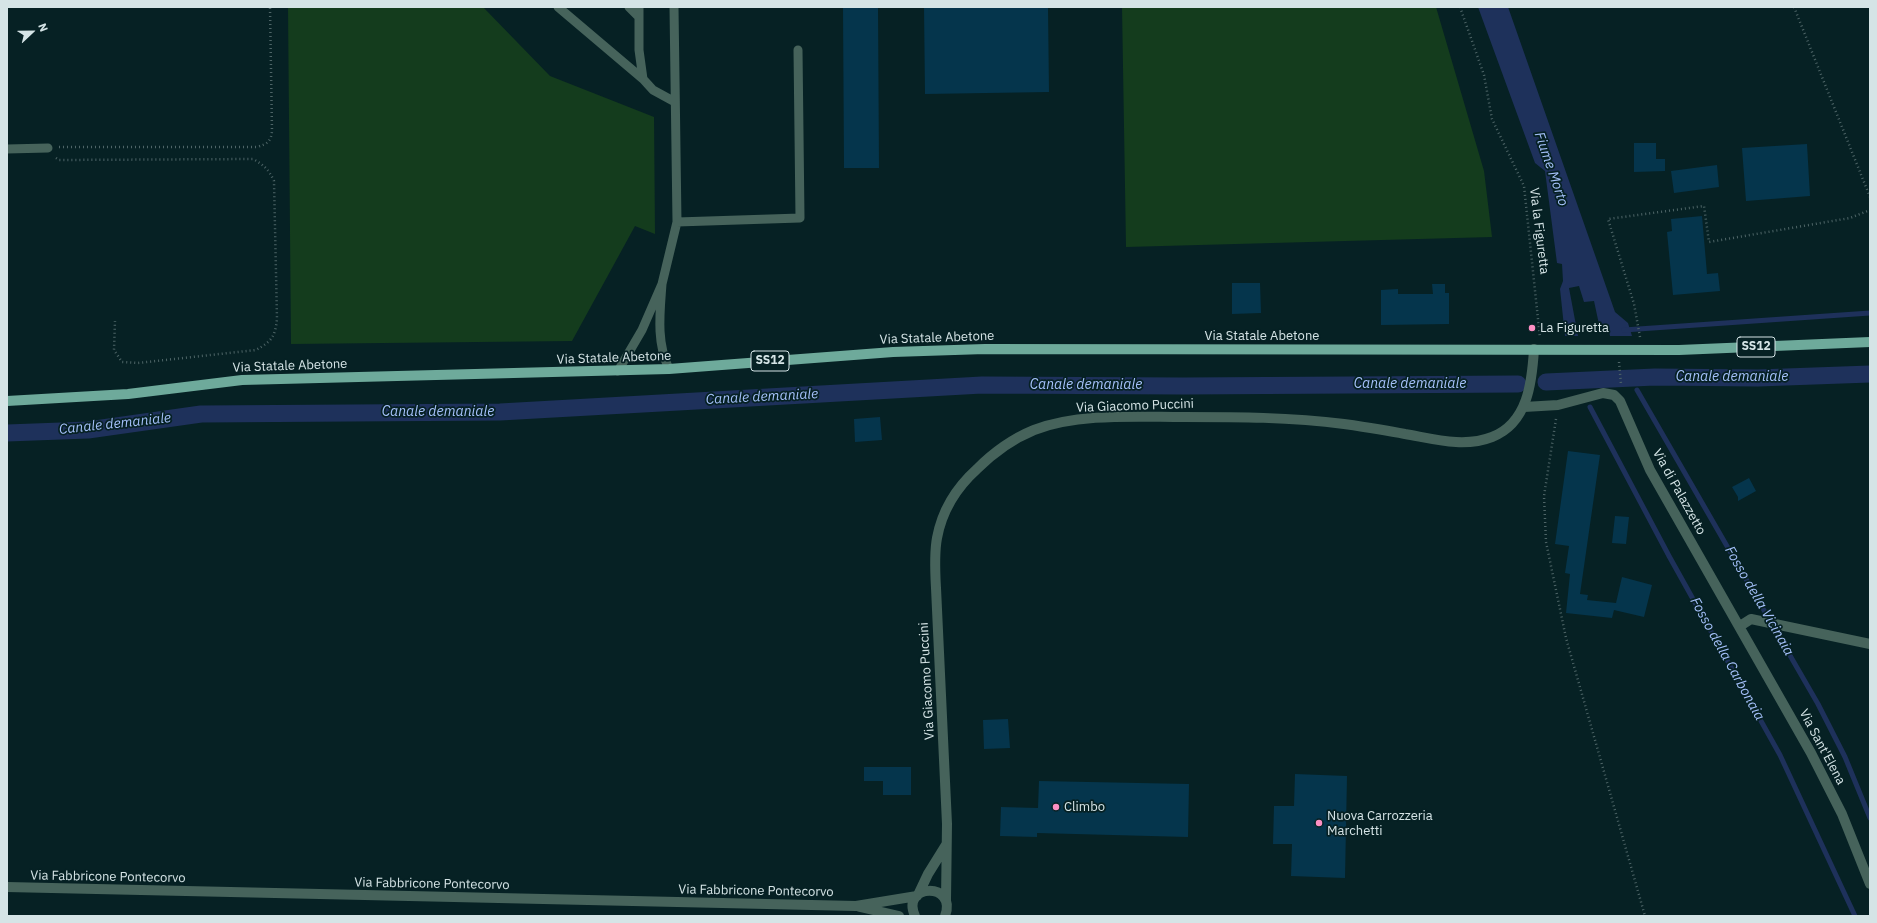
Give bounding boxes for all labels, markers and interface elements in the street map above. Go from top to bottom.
north arrow [12,12,52,52]
text: N [35,21,51,34]
water label: Fiume Morto [1530,130,1572,208]
street label: Via la Figuretta [1526,187,1552,275]
place label: La Figuretta [1540,320,1609,336]
marker: La Figuretta [1527,323,1537,333]
street label: Via Statale Abetone [879,328,995,348]
street label: Via Statale Abetone [1205,328,1319,344]
road number: SS12 [1737,337,1775,357]
street label: Via Statale Abetone [556,348,672,368]
road number: SS12 [751,351,789,371]
street label: Via Statale Abetone [232,356,348,376]
water label: Canale demaniale [1676,369,1788,385]
water label: Canale demaniale [1354,376,1466,392]
water label: Canale demaniale [1030,377,1142,393]
water label: Canale demaniale [705,386,819,408]
street label: Via Giacomo Puccini [1076,396,1194,416]
water label: Canale demaniale [382,404,494,420]
water label: Canale demaniale [58,410,172,438]
street label: Via di Palazzetto [1649,446,1709,538]
water label: Fosso della Vicinaia [1721,543,1797,659]
water label: Fosso della Carbonaia [1686,594,1768,724]
street label: Via Giacomo Puccini [916,622,938,740]
street label: Via Sant'Elena [1796,707,1848,787]
place label: Climbo [1064,799,1105,815]
marker: Climbo [1051,802,1061,812]
place label: Nuova Carrozzeria Marchetti [1327,808,1433,839]
marker: Nuova Carrozzeria Marchetti [1314,818,1324,828]
street label: Via Fabbricone Pontecorvo [30,868,186,886]
street label: Via Fabbricone Pontecorvo [354,875,510,893]
street label: Via Fabbricone Pontecorvo [678,882,834,900]

